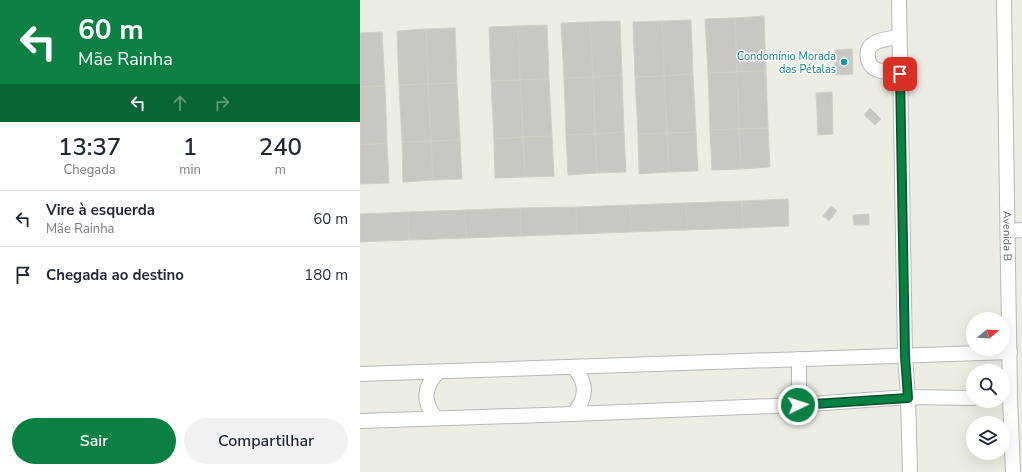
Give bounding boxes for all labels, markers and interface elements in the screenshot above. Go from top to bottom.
text: 60 m [78,11,144,49]
icon: left [12,16,64,68]
text: Mãe Rainha [78,47,173,71]
place label: Condomínio Morada das Pétalas [737,49,836,77]
marker: Condomínio Morada das Pétalas [839,57,849,67]
pin [883,57,917,91]
icon: arrive [889,63,911,85]
icon: left [127,92,149,114]
icon: ahead [169,92,191,114]
icon: right [211,92,233,114]
text: 13:37 [58,131,121,163]
text: 1 [183,131,197,163]
text: 240 [259,131,302,163]
text: Chegada [64,161,116,179]
text: min [179,161,201,179]
text: m [275,161,286,179]
text: Vire à esquerda [46,200,155,220]
icon: left [12,208,34,230]
text: 60 m [313,209,348,229]
street label: Avenida B [999,211,1015,261]
text: Mãe Rainha [46,220,115,238]
icon: arrive [12,264,34,286]
text: Chegada ao destino [46,265,184,285]
text: 180 m [304,265,348,285]
north arrow [966,312,1010,356]
map controls [966,312,1010,460]
button: search [966,364,1010,408]
position arrow [777,384,819,426]
button: layers [966,416,1010,460]
button: Sair [12,418,176,464]
button: Compartilhar [184,418,348,464]

